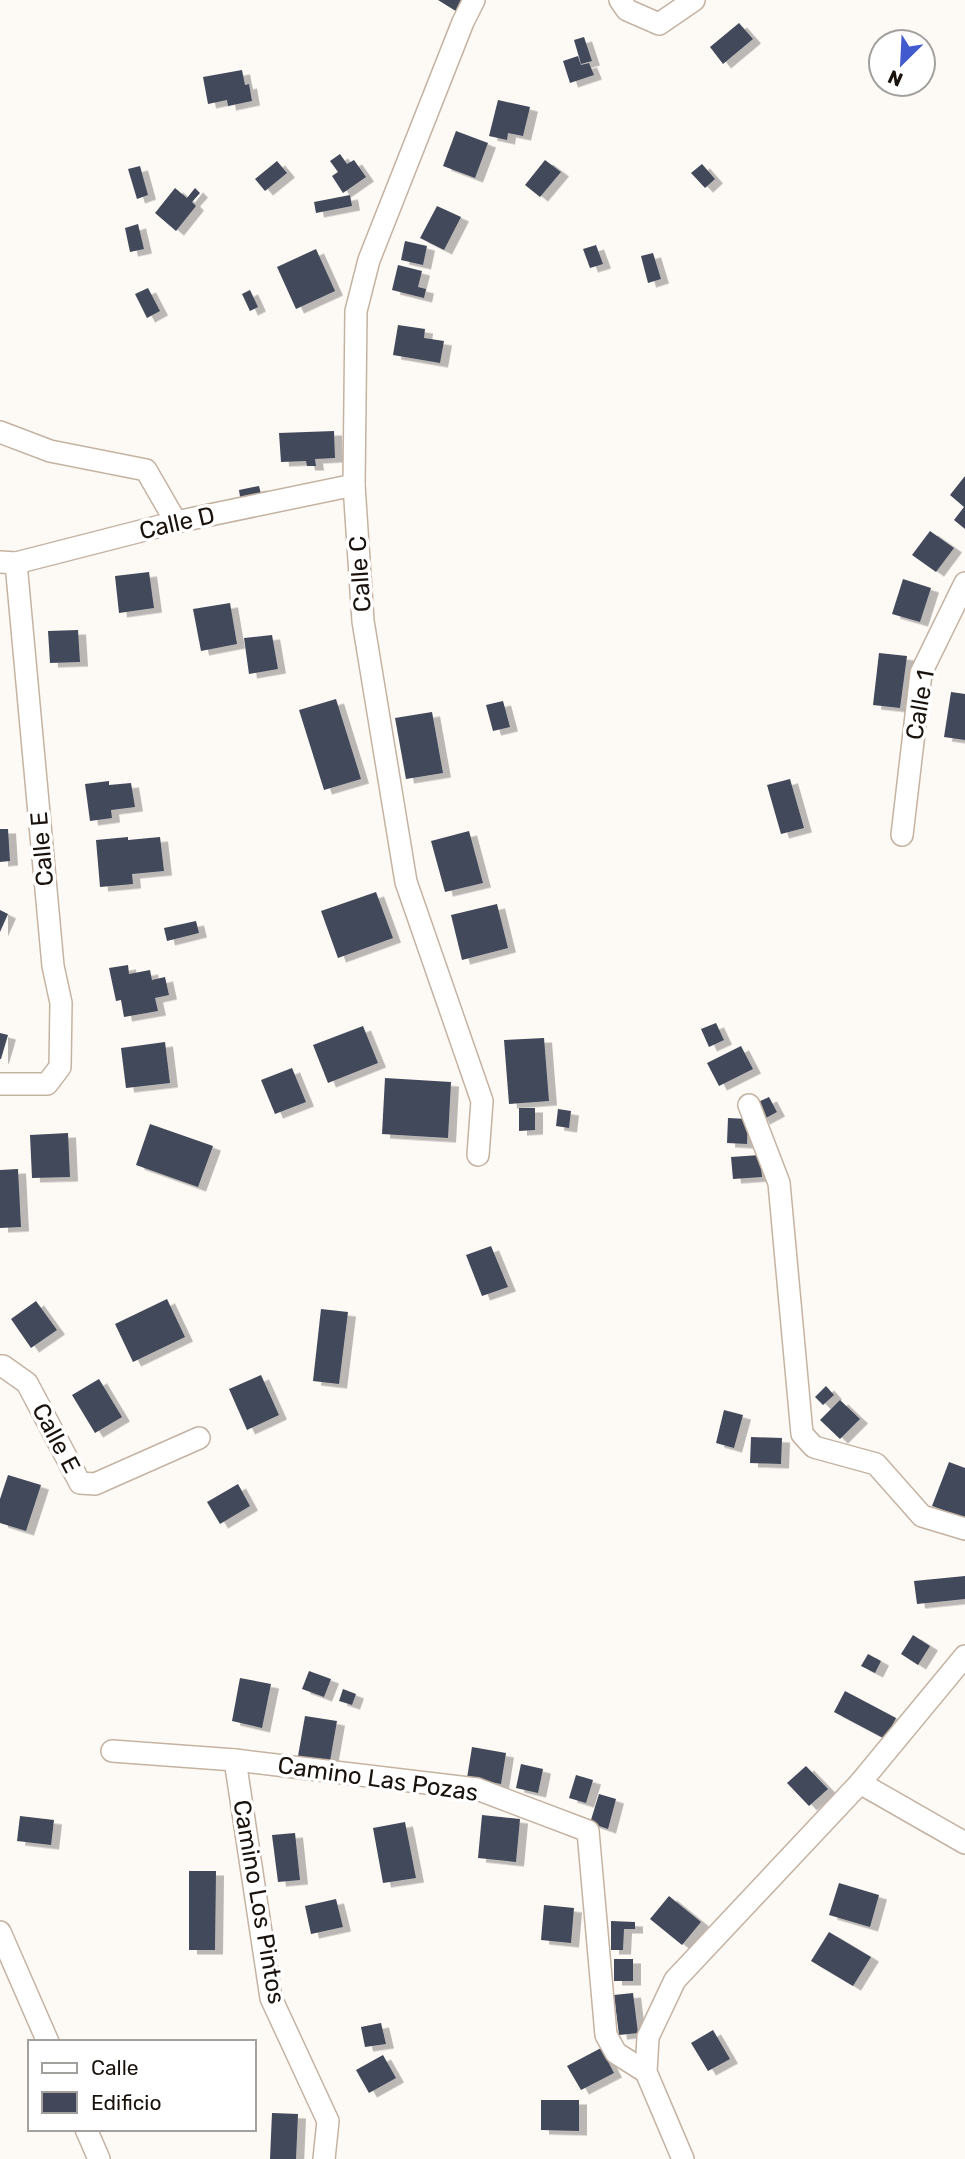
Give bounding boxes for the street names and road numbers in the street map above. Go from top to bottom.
street label: Calle D [136,501,218,545]
street label: Calle C [343,535,377,613]
street label: Calle 1 [900,668,940,742]
street label: Calle E [25,811,59,887]
street label: Calle E [26,1398,86,1478]
street label: Camino Las Pozas [276,1751,480,1807]
street label: Camino Los Pintos [227,1798,291,2006]

